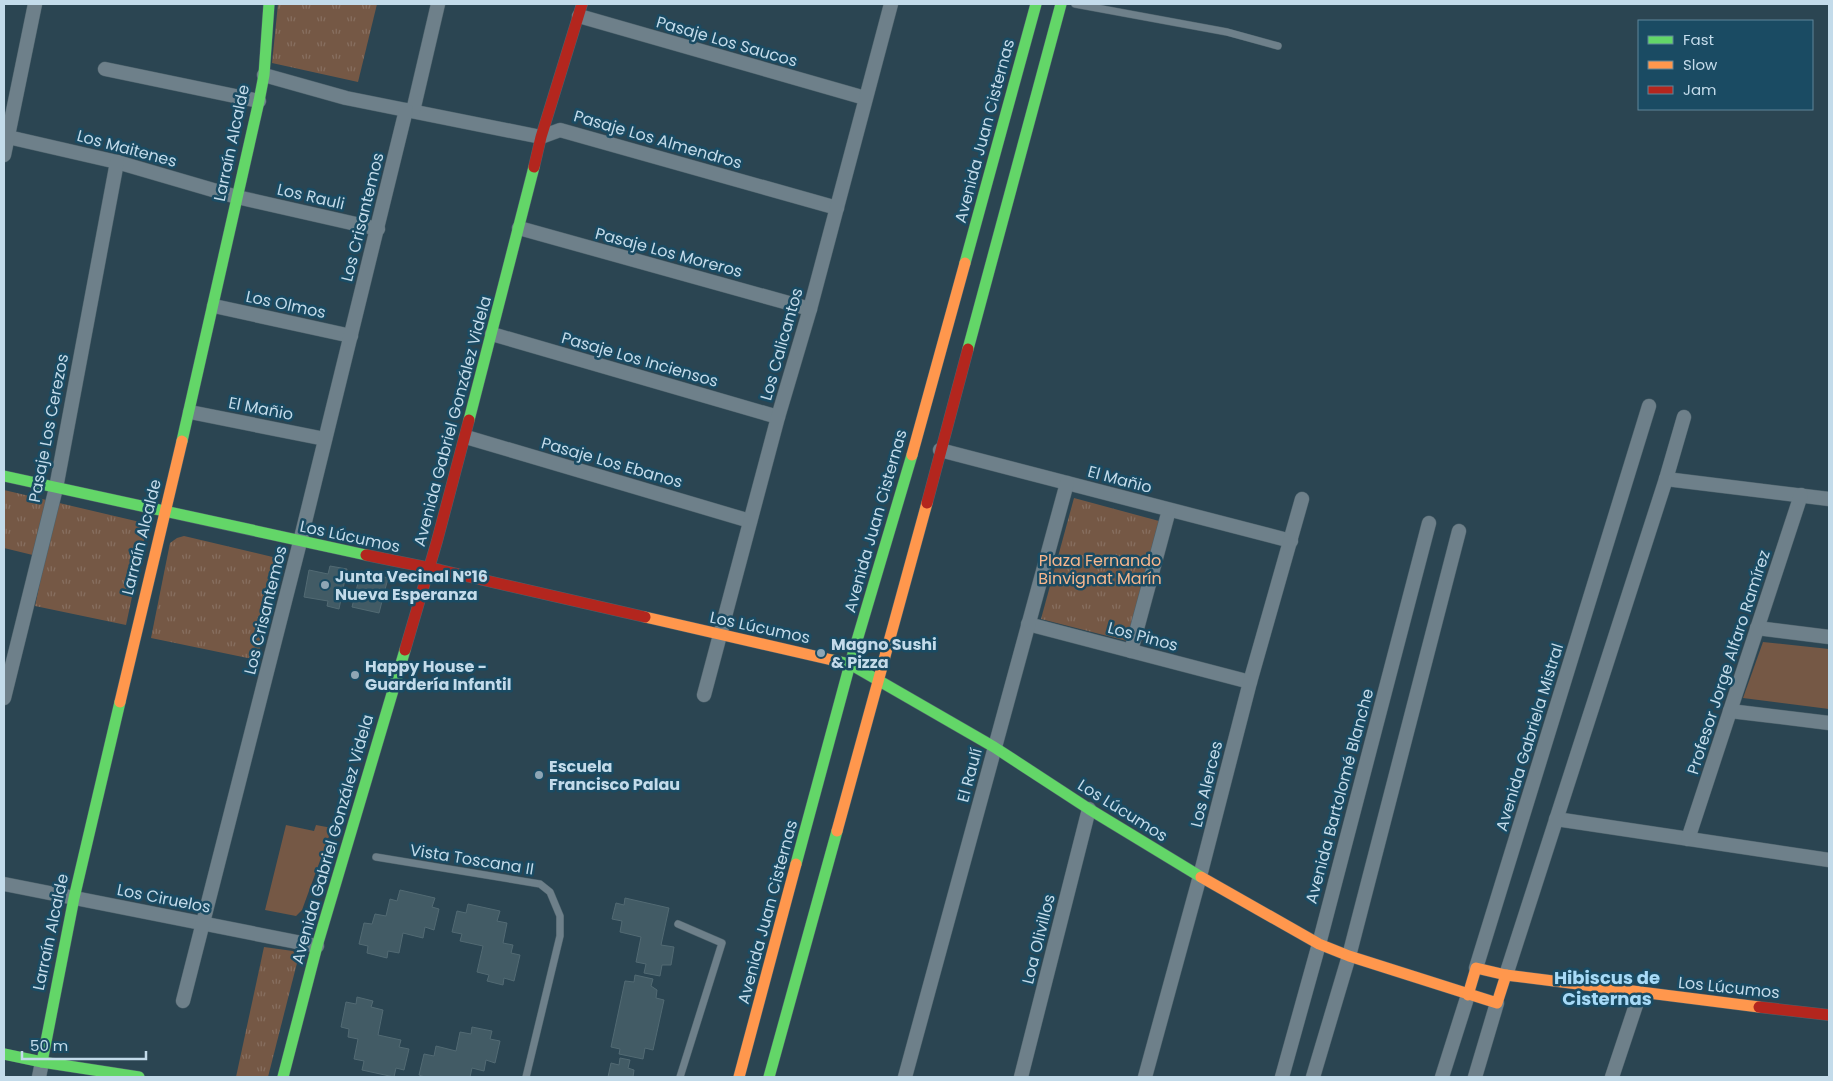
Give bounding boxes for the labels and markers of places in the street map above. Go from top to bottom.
place label: Junta Vecinal N°16 Nueva Esperanza [335,565,488,606]
marker: Junta Vecinal N°16 Nueva Esperanza [319,579,331,591]
place label: Magno Sushi & Pizza [831,633,937,674]
marker: Magno Sushi & Pizza [815,647,827,659]
place label: Happy House - Guardería Infantil [365,655,512,696]
marker: Happy House - Guardería Infantil [349,669,361,681]
place label: Escuela Francisco Palau [549,755,680,796]
marker: Escuela Francisco Palau [533,769,545,781]

